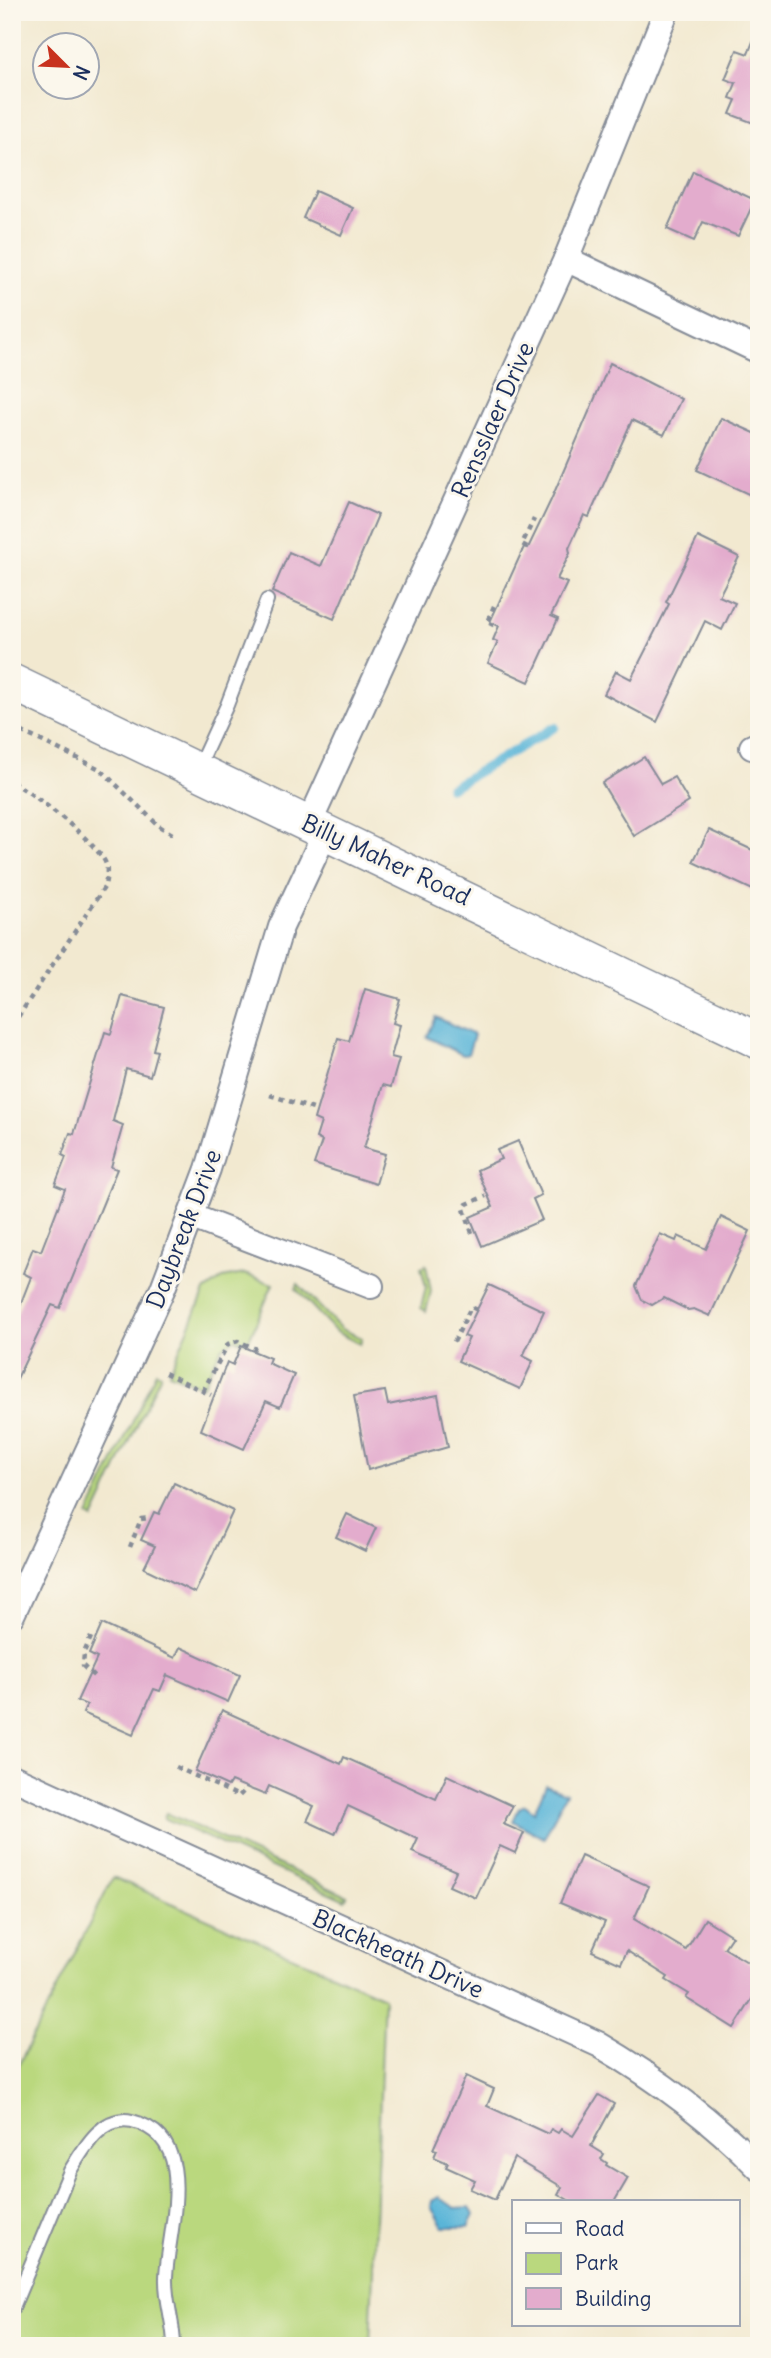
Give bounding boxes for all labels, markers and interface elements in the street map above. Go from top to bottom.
north arrow [32,32,102,102]
text: N [68,62,95,84]
street label: Rensslaer Drive [444,337,540,502]
street label: Billy Maher Road [297,807,476,911]
street label: Daybreak Drive [139,1145,227,1312]
street label: Blackheath Drive [308,1902,489,2004]
legend [512,2200,740,2326]
text: Road [575,2215,624,2242]
text: Park [575,2249,618,2276]
text: Building [575,2285,651,2312]

